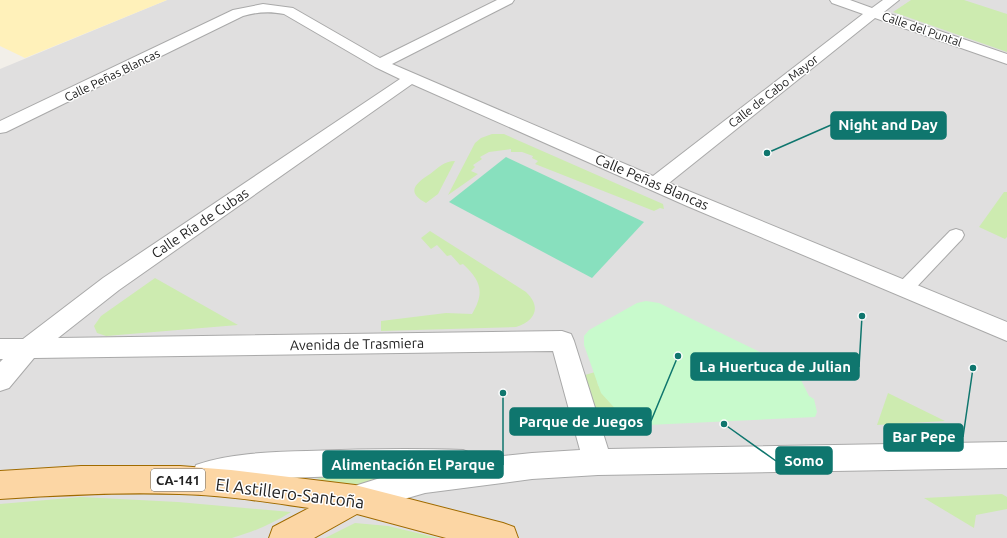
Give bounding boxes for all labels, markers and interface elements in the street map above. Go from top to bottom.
street label: Calle del Puntal [880,9,964,49]
street label: Calle Peñas Blancas [62,46,162,104]
street label: Calle de Cabo Mayor [726,52,821,130]
callout: Night and Day [831,112,946,139]
text: Night and Day [838,116,938,133]
street label: Calle Peñas Blancas [593,151,711,213]
street label: Calle Ría de Cubas [148,185,252,261]
street label: Avenida de Trasmiera [290,335,424,353]
callout: La Huertuca de Julian [691,353,859,380]
text: La Huertuca de Julian [699,358,851,375]
callout: Parque de Juegos [510,408,651,435]
text: Parque de Juegos [519,413,643,430]
callout: Bar Pepe [884,424,963,451]
text: Bar Pepe [892,428,956,445]
callout: Somo [776,447,832,474]
callout: Alimentación El Parque [323,451,503,478]
text: Somo [784,452,824,469]
text: Alimentación El Parque [331,456,495,473]
road number: CA-141 [151,469,205,491]
street label: El Astillero-Santoña [215,474,365,512]

